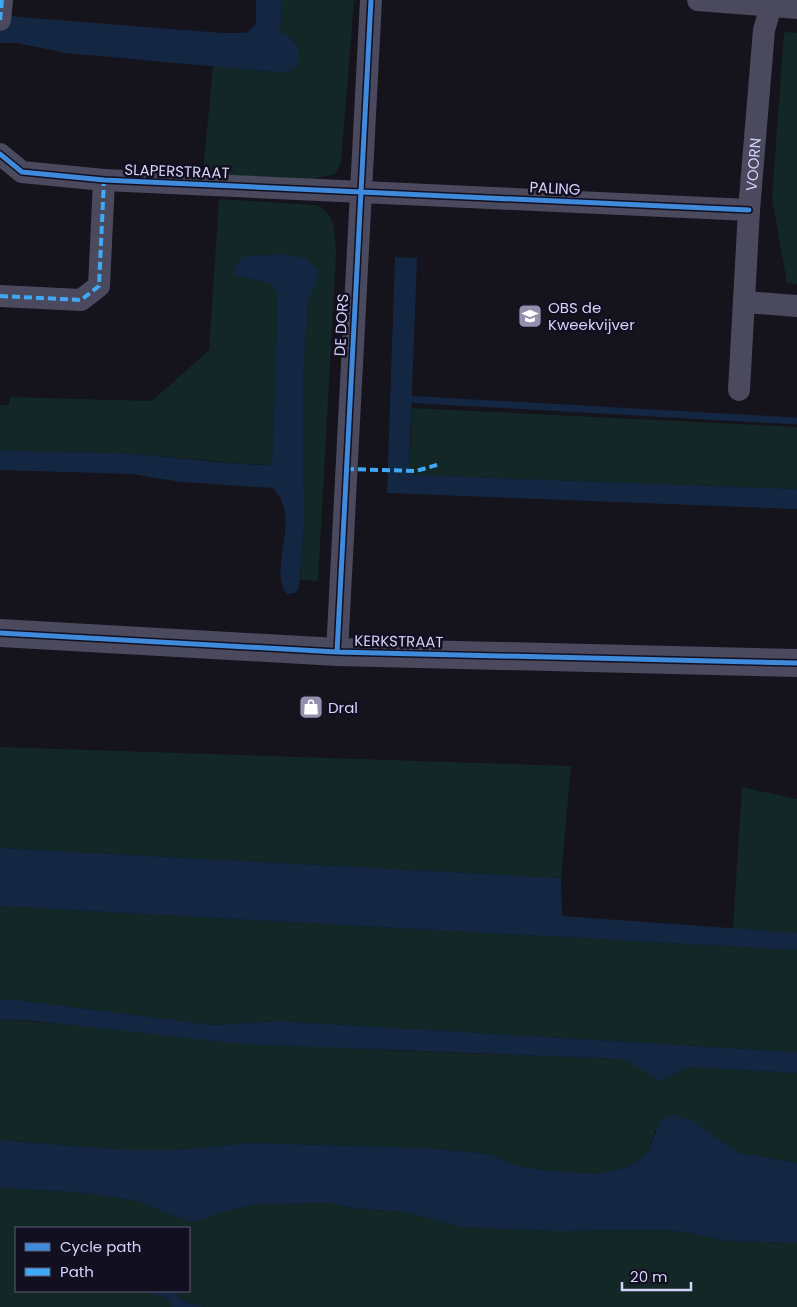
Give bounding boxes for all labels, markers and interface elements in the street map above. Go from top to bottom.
street label: VOORN [740,137,765,192]
street label: SLAPERSTRAAT [124,159,230,183]
street label: PALING [529,176,581,200]
street label: DE DORS [329,293,353,357]
place label: OBS de Kweekvijver [548,297,635,335]
school or university icon: OBS de Kweekvijver [517,303,543,329]
street label: KERKSTRAAT [354,630,444,652]
shop icon: Dral [298,694,324,720]
place label: Dral [328,697,358,718]
legend [15,1227,190,1292]
text: Cycle path [60,1236,141,1257]
scale bar [622,1260,691,1292]
text: Path [60,1261,94,1282]
text: 20 m [630,1266,668,1287]

